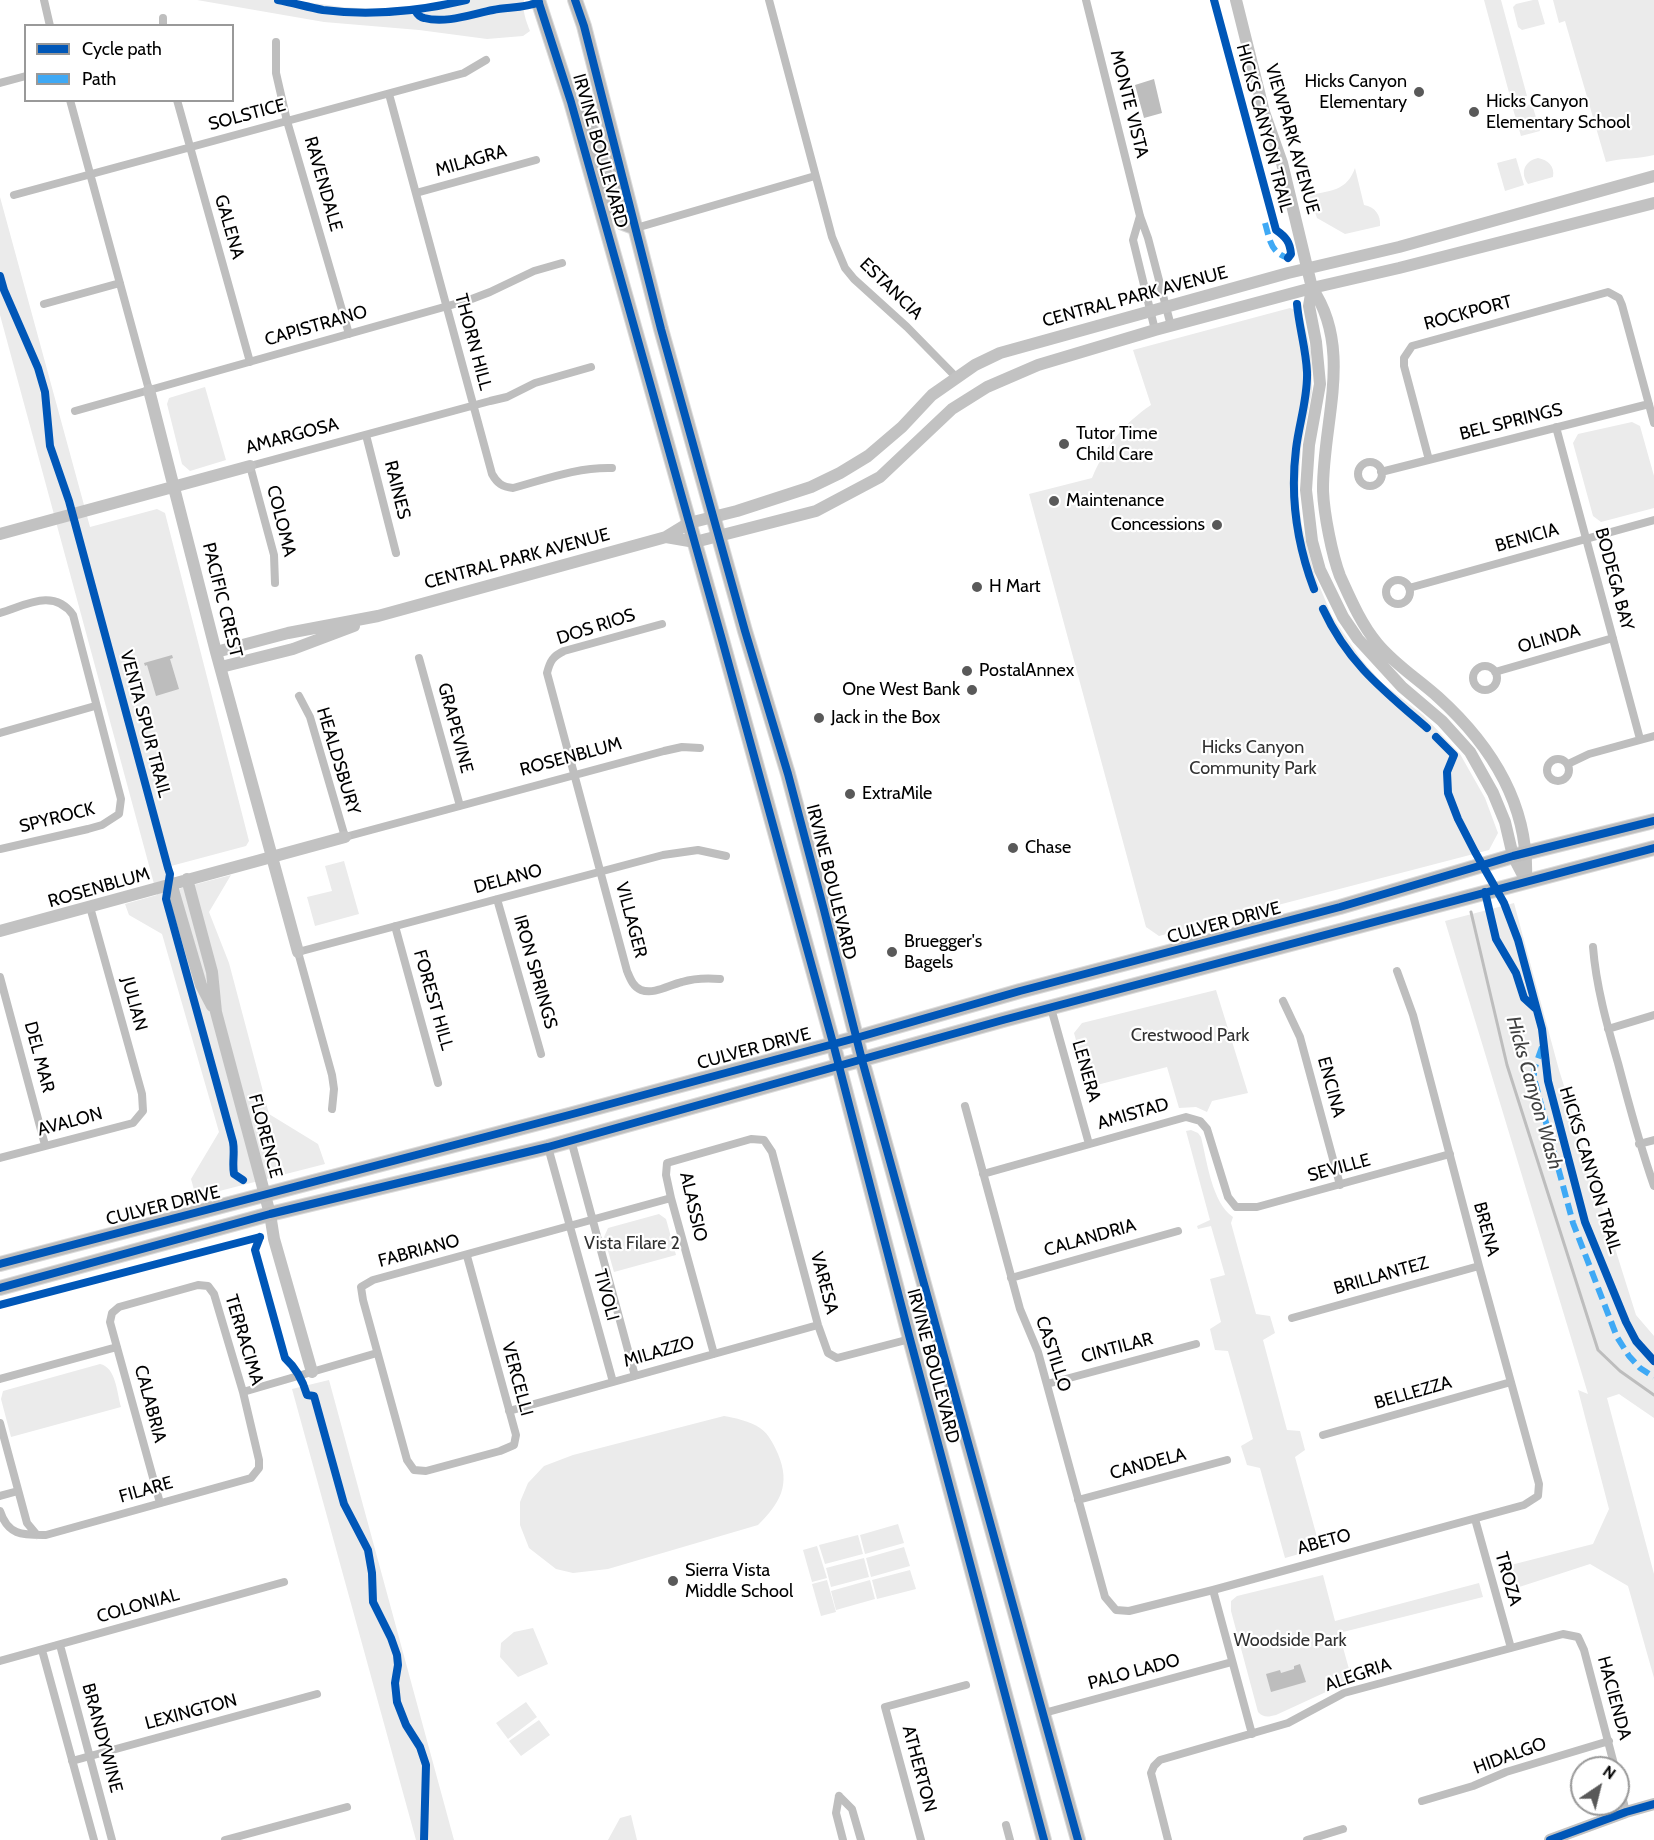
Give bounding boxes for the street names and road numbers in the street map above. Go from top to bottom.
street label: HICKS CANYON TRAIL [1231,41,1297,215]
street label: MONTE VISTA [1105,48,1153,160]
street label: VIEWPARK AVENUE [1260,61,1324,217]
street label: IRVINE BOULEVARD [568,71,632,231]
street label: SOLSTICE [206,94,288,136]
street label: RAVENDALE [299,134,347,234]
street label: MILAGRA [433,141,509,181]
street label: GALENA [210,192,248,262]
street label: ESTANCIA [855,254,927,324]
street label: CENTRAL PARK AVENUE [1040,262,1230,332]
street label: THORN HILL [450,291,496,393]
street label: ROCKPORT [1422,291,1514,335]
street label: CAPISTRANO [262,301,370,351]
street label: BEL SPRINGS [1457,399,1565,445]
street label: AMARGOSA [243,413,341,459]
street label: RAINES [379,458,415,522]
street label: COLOMA [262,483,300,559]
street label: BENICIA [1493,519,1561,557]
street label: CENTRAL PARK AVENUE [422,524,612,594]
street label: BODEGA BAY [1590,525,1638,633]
street label: PACIFIC CREST [197,540,247,660]
street label: DOS RIOS [554,604,638,650]
street label: OLINDA [1515,620,1583,658]
street label: VENTA SPUR TRAIL [115,648,175,800]
street label: GRAPEVINE [433,681,477,775]
street label: HEALDSBURY [311,705,365,817]
street label: ROSENBLUM [518,733,624,781]
street label: SPYROCK [17,798,97,838]
street label: IRVINE BOULEVARD [801,802,861,962]
street label: DELANO [472,860,544,898]
street label: ROSENBLUM [46,863,152,913]
street label: VILLAGER [611,880,651,960]
street label: CULVER DRIVE [1165,897,1283,949]
street label: IRON SPRINGS [508,913,562,1031]
street label: FOREST HILL [408,947,458,1053]
street label: JULIAN [116,975,152,1033]
street label: DEL MAR [19,1019,59,1095]
street label: CULVER DRIVE [695,1023,813,1075]
street label: LENERA [1067,1037,1105,1105]
street label: ENCINA [1313,1054,1349,1120]
street label: HICKS CANYON TRAIL [1554,1084,1626,1256]
street label: FLORENCE [243,1091,287,1181]
street label: AMISTAD [1095,1093,1171,1135]
street label: AVALON [35,1103,105,1141]
street label: SEVILLE [1305,1149,1373,1187]
street label: ALASSIO [675,1170,711,1244]
street label: CULVER DRIVE [104,1181,222,1231]
street label: BRENA [1468,1199,1504,1259]
street label: CALANDRIA [1042,1215,1138,1261]
street label: FABRIANO [376,1230,462,1272]
street label: VARESA [805,1249,843,1317]
street label: BRILLANTEZ [1331,1252,1431,1300]
street label: TIVOLI [589,1267,623,1323]
street label: IRVINE BOULEVARD [902,1286,964,1446]
street label: TERRACIMA [220,1292,268,1388]
street label: CASTILLO [1031,1313,1075,1395]
street label: CINTILAR [1079,1328,1155,1368]
street label: MILAZZO [621,1332,697,1372]
street label: VERCELLI [497,1340,537,1418]
street label: CALABRIA [129,1363,171,1445]
street label: BELLEZZA [1372,1372,1454,1414]
street label: CANDELA [1108,1443,1188,1485]
street label: FILARE [117,1472,175,1508]
street label: ABETO [1295,1524,1353,1560]
street label: TROZA [1490,1550,1526,1608]
street label: COLONIAL [94,1584,182,1628]
street label: PALO LADO [1086,1649,1182,1695]
street label: ALEGRIA [1322,1654,1394,1696]
street label: HACIENDA [1592,1654,1636,1742]
street label: BRANDYWINE [77,1681,127,1795]
street label: LEXINGTON [143,1689,239,1735]
street label: ATHERTON [897,1723,941,1815]
street label: HIDALGO [1471,1733,1549,1779]

